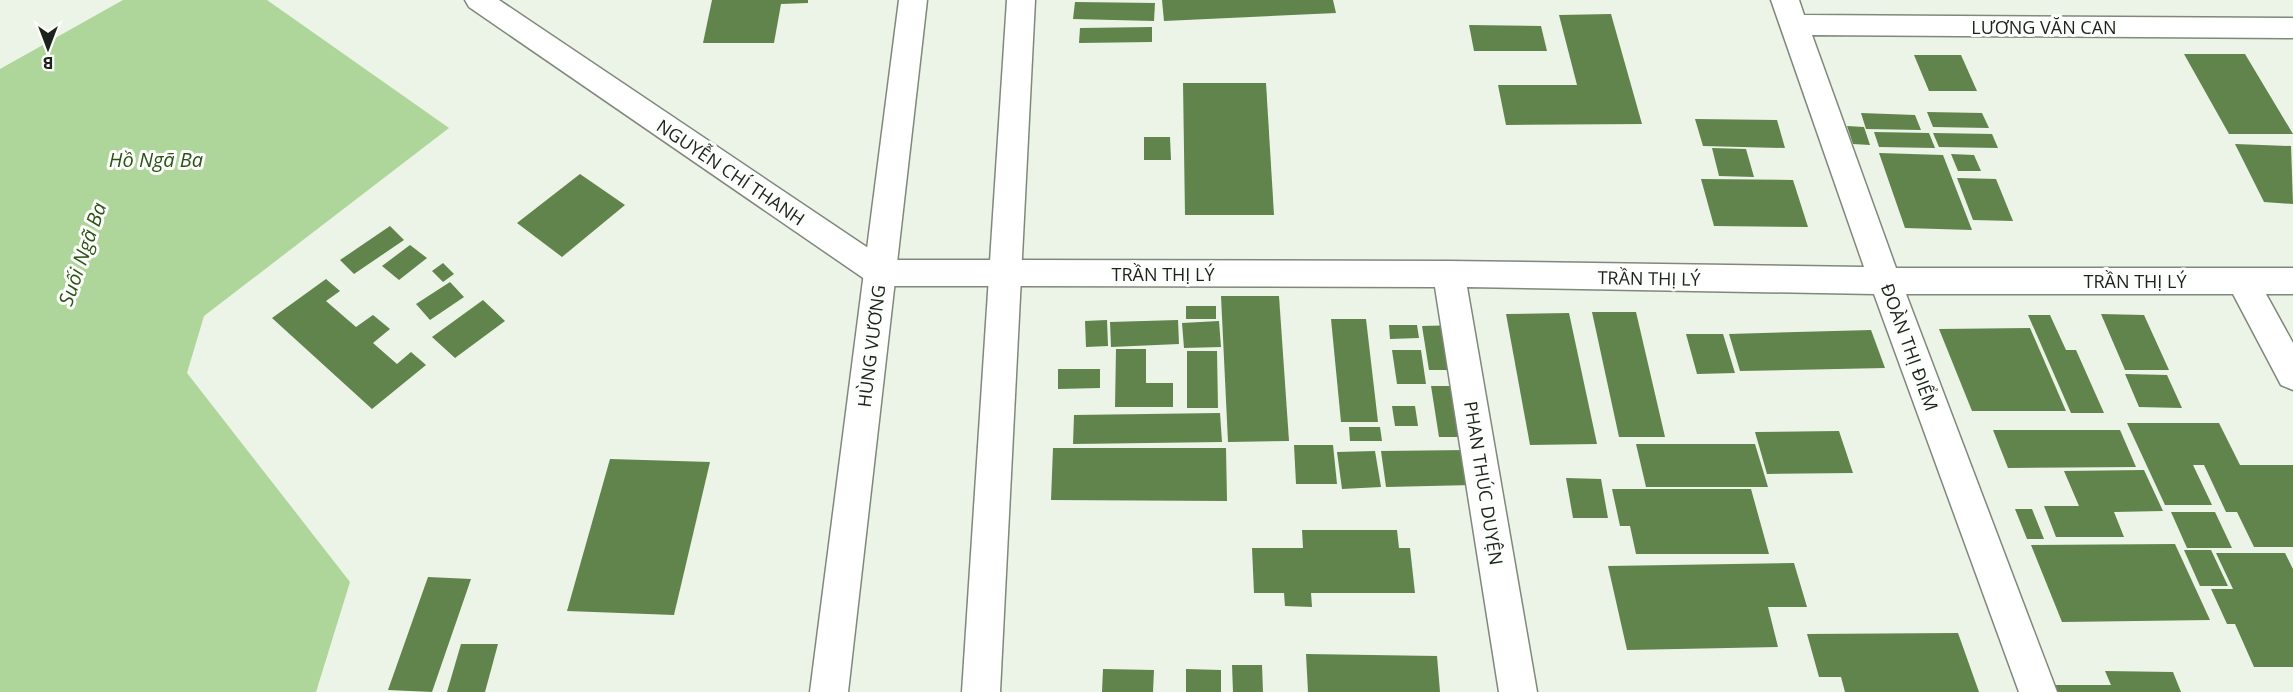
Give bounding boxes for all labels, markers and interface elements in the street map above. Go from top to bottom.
street label: LƯƠNG VĂN CAN [1971,15,2117,39]
north arrow [18,18,78,78]
text: B [43,52,53,74]
street label: NGUYỄN CHÍ THANH [652,113,810,231]
water label: Hồ Ngã Ba [109,146,203,173]
water label: Suối Ngã Ba [52,199,112,309]
street label: TRẦN THỊ LÝ [1112,262,1215,286]
street label: TRẦN THỊ LÝ [1597,265,1702,291]
street label: TRẦN THỊ LÝ [2084,269,2187,293]
street label: ĐOÀN THỊ ĐIỂM [1876,280,1944,414]
street label: HÙNG VƯƠNG [852,283,890,409]
street label: PHAN THÚC DUYỆN [1459,399,1509,567]

